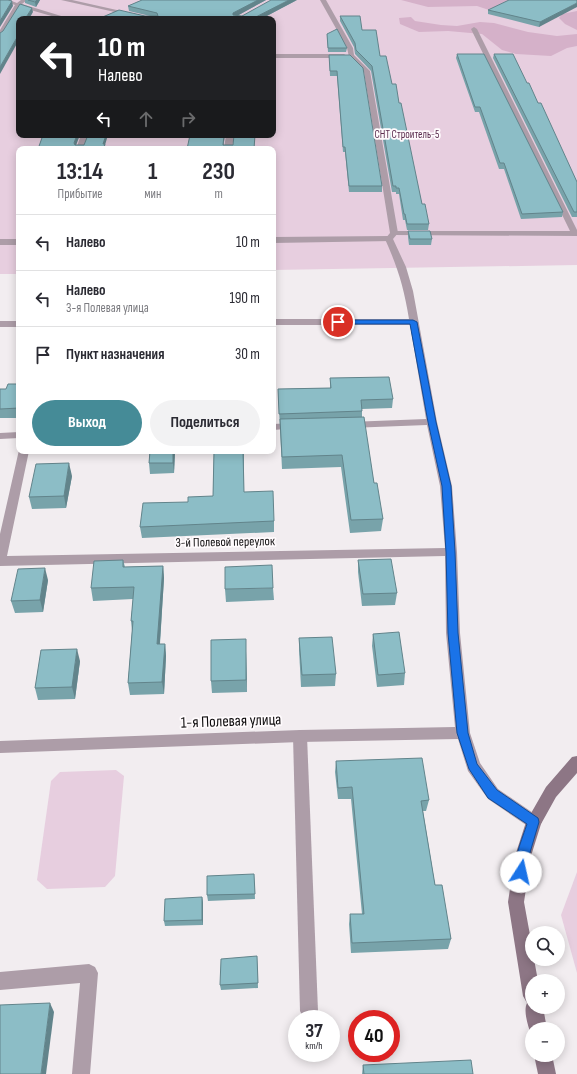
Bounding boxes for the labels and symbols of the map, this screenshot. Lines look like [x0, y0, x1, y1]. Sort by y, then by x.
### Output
park label: СНТ Строитель-5 [374, 128, 440, 141]
pin [321, 305, 355, 339]
street label: 3-й Полевой переулок [175, 533, 275, 551]
street label: 1-я Полевая улица [180, 710, 282, 733]
position arrow [500, 851, 542, 893]
speed limit sign: 40 [348, 1010, 400, 1062]

